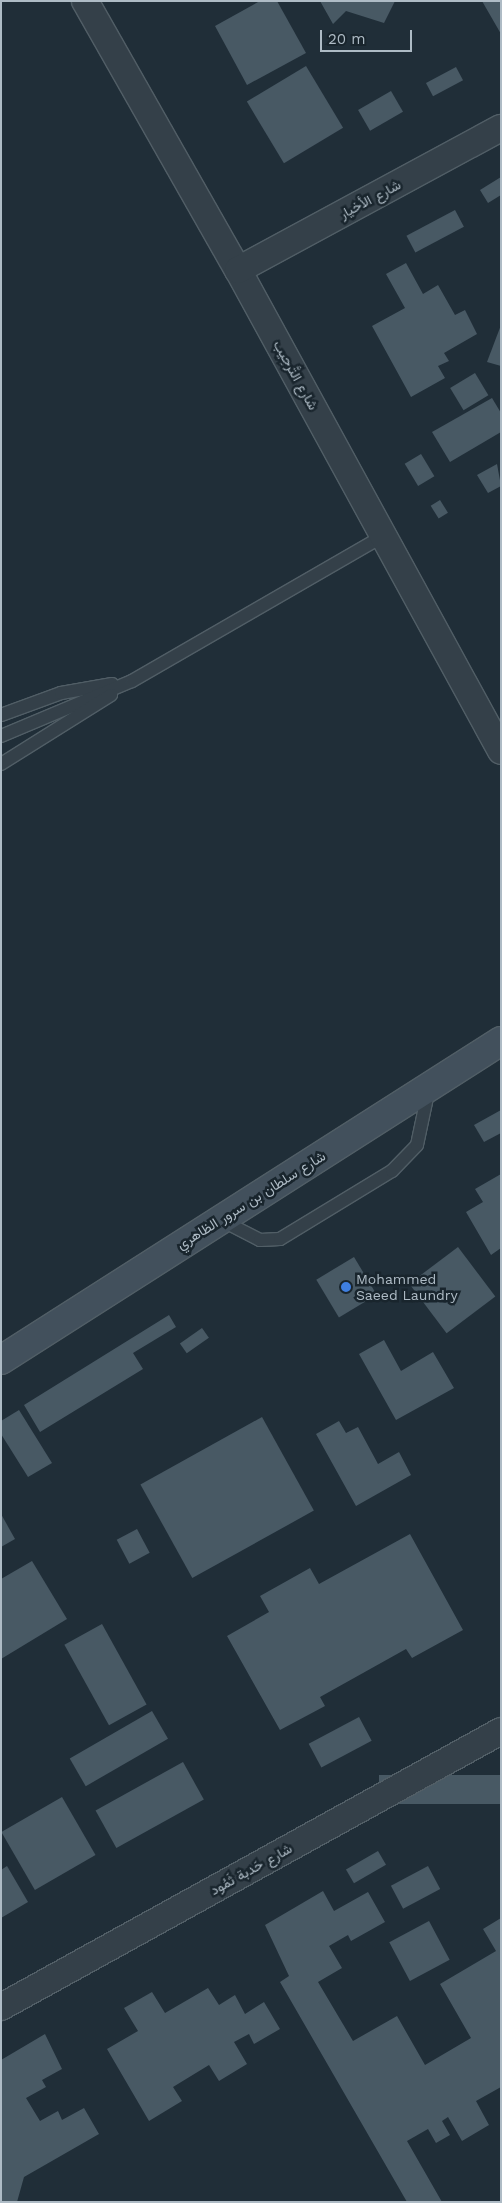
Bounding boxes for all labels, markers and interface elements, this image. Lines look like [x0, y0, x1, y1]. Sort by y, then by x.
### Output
scale bar [322, 20, 414, 52]
text: 20 m [328, 30, 366, 48]
street label: شارع الأخيار [336, 176, 404, 222]
street label: شارع التَّرحِيب [270, 337, 322, 413]
street label: شارع سلطان بن سرور الظاهري [174, 1147, 328, 1253]
place label: Mohammed Saeed Laundry [356, 1271, 458, 1304]
marker: Mohammed Saeed Laundry [340, 1281, 352, 1293]
street label: شارع حَدبة ثَمُود [207, 1840, 295, 1898]

